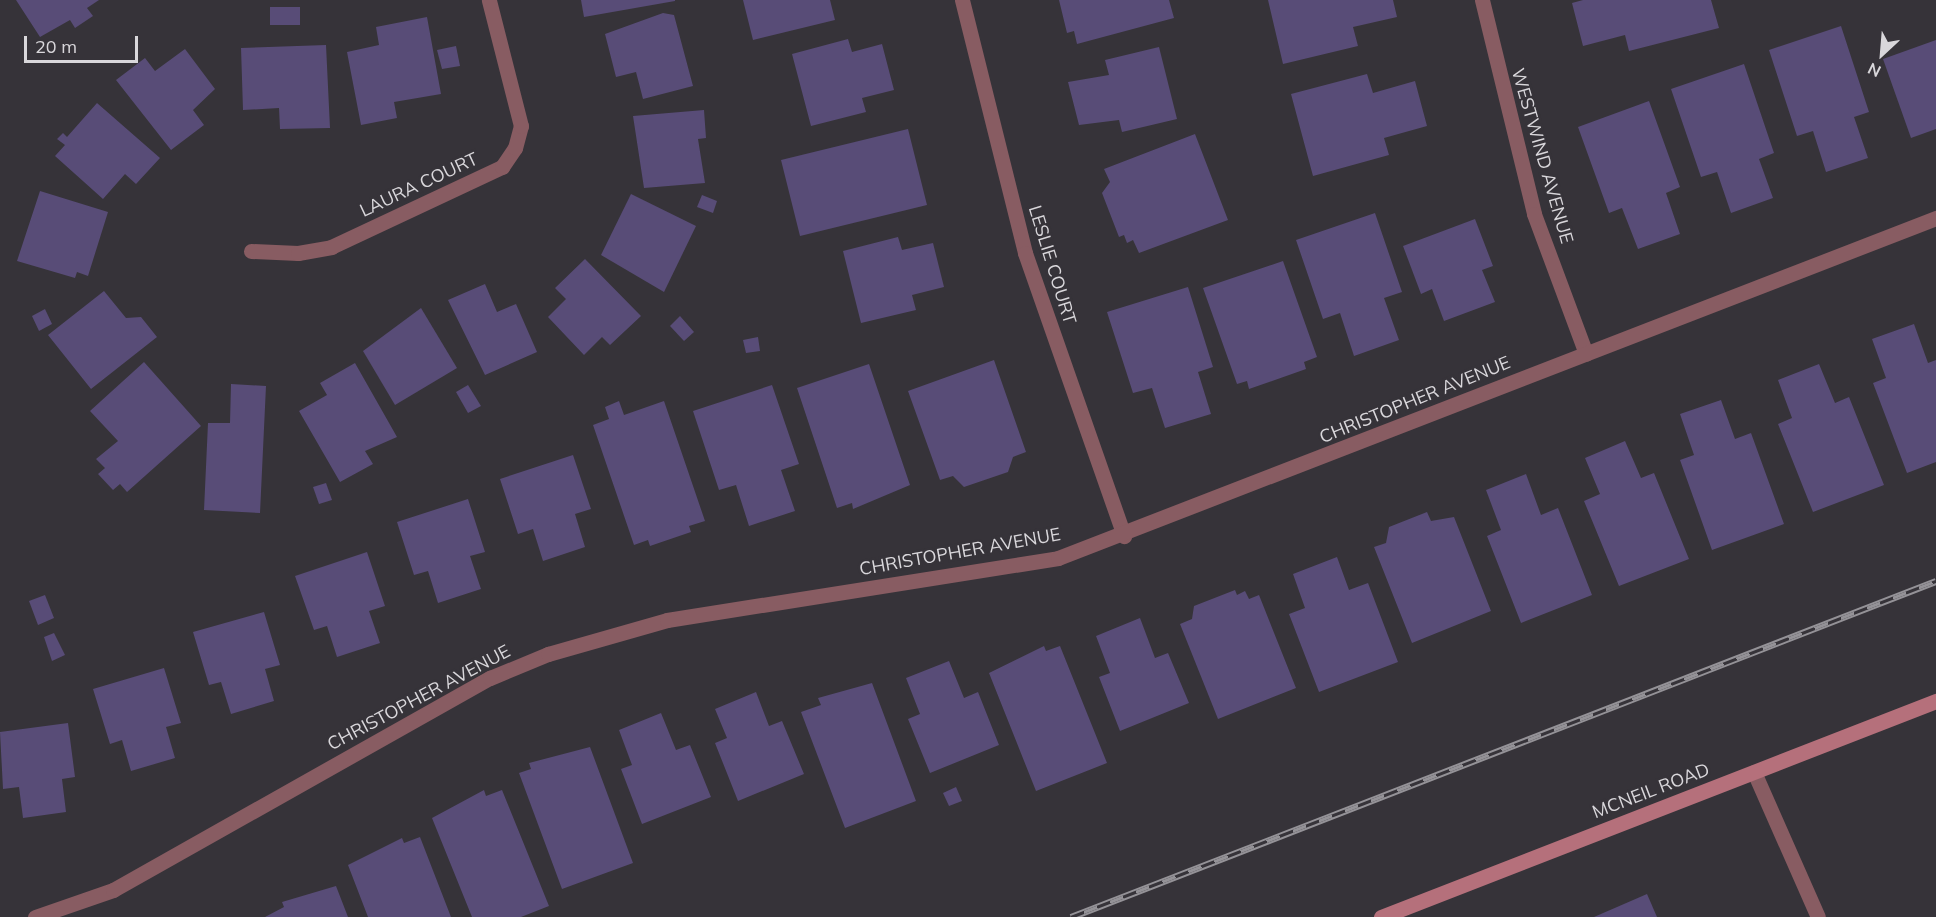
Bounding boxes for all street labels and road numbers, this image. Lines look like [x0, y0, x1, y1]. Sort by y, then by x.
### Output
street label: WESTWIND AVENUE [1507, 66, 1577, 246]
street label: LAURA COURT [357, 148, 481, 222]
street label: LESLIE COURT [1024, 203, 1080, 327]
street label: CHRISTOPHER AVENUE [1316, 352, 1514, 448]
street label: CHRISTOPHER AVENUE [858, 524, 1062, 580]
street label: CHRISTOPHER AVENUE [324, 641, 514, 755]
street label: MCNEIL ROAD [1589, 759, 1713, 823]

